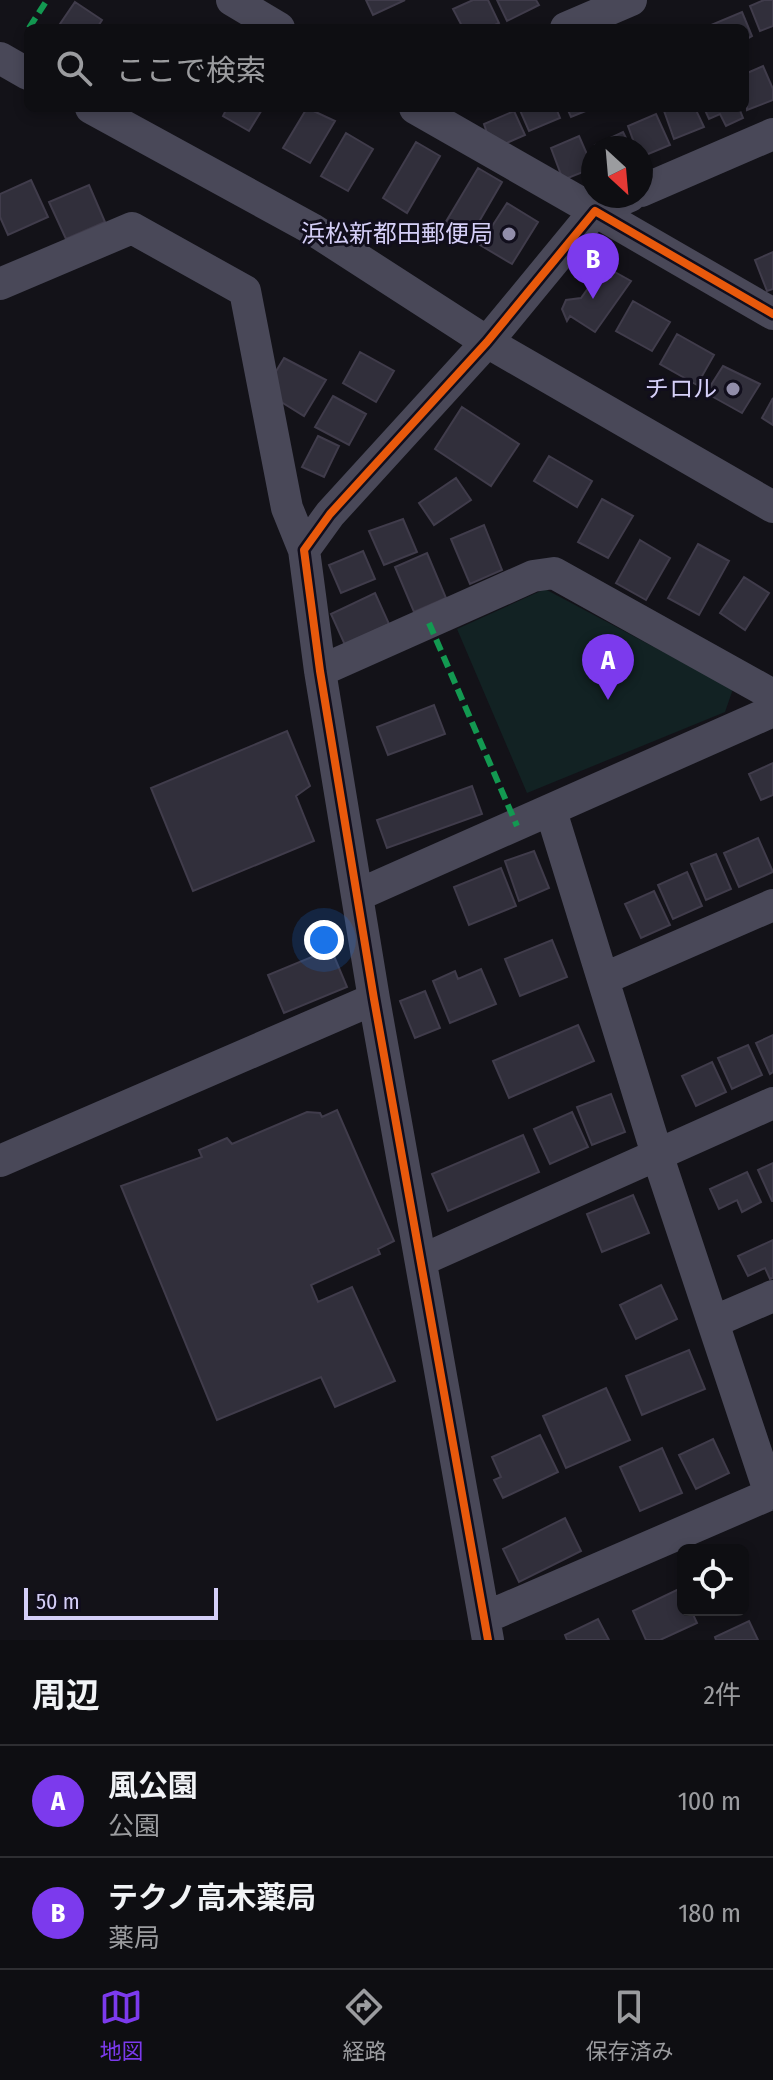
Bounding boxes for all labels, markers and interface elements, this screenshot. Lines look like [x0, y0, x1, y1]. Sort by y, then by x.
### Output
search box [24, 24, 749, 112]
icon: search [52, 46, 96, 90]
text: ここで検索 [116, 53, 266, 89]
north arrow [581, 136, 653, 208]
place label: 浜松新都田郵便局 [301, 220, 493, 248]
marker: 浜松新都田郵便局 [500, 225, 518, 243]
pin: B [567, 233, 619, 299]
place label: チロル [645, 375, 717, 403]
marker: チロル [724, 380, 742, 398]
pin: A [582, 634, 634, 700]
your location [304, 920, 344, 960]
map controls [677, 1544, 749, 1616]
button: locate [677, 1544, 749, 1616]
scale bar [24, 1584, 218, 1620]
text: 50 m [36, 1588, 80, 1615]
text: 周辺 [32, 1675, 100, 1716]
text: 2件 [704, 1680, 741, 1711]
text: 風公園 [108, 1768, 198, 1804]
text: A [51, 1786, 65, 1817]
text: 100 m [678, 1786, 741, 1817]
text: 公園 [108, 1811, 160, 1842]
text: テクノ高木薬局 [108, 1880, 316, 1916]
text: B [51, 1898, 65, 1929]
text: 180 m [678, 1898, 741, 1929]
text: 薬局 [108, 1923, 160, 1954]
tab: 地図 [99, 1985, 144, 2065]
tab: 経路 [342, 1985, 387, 2065]
tab: 保存済み [585, 1985, 674, 2065]

